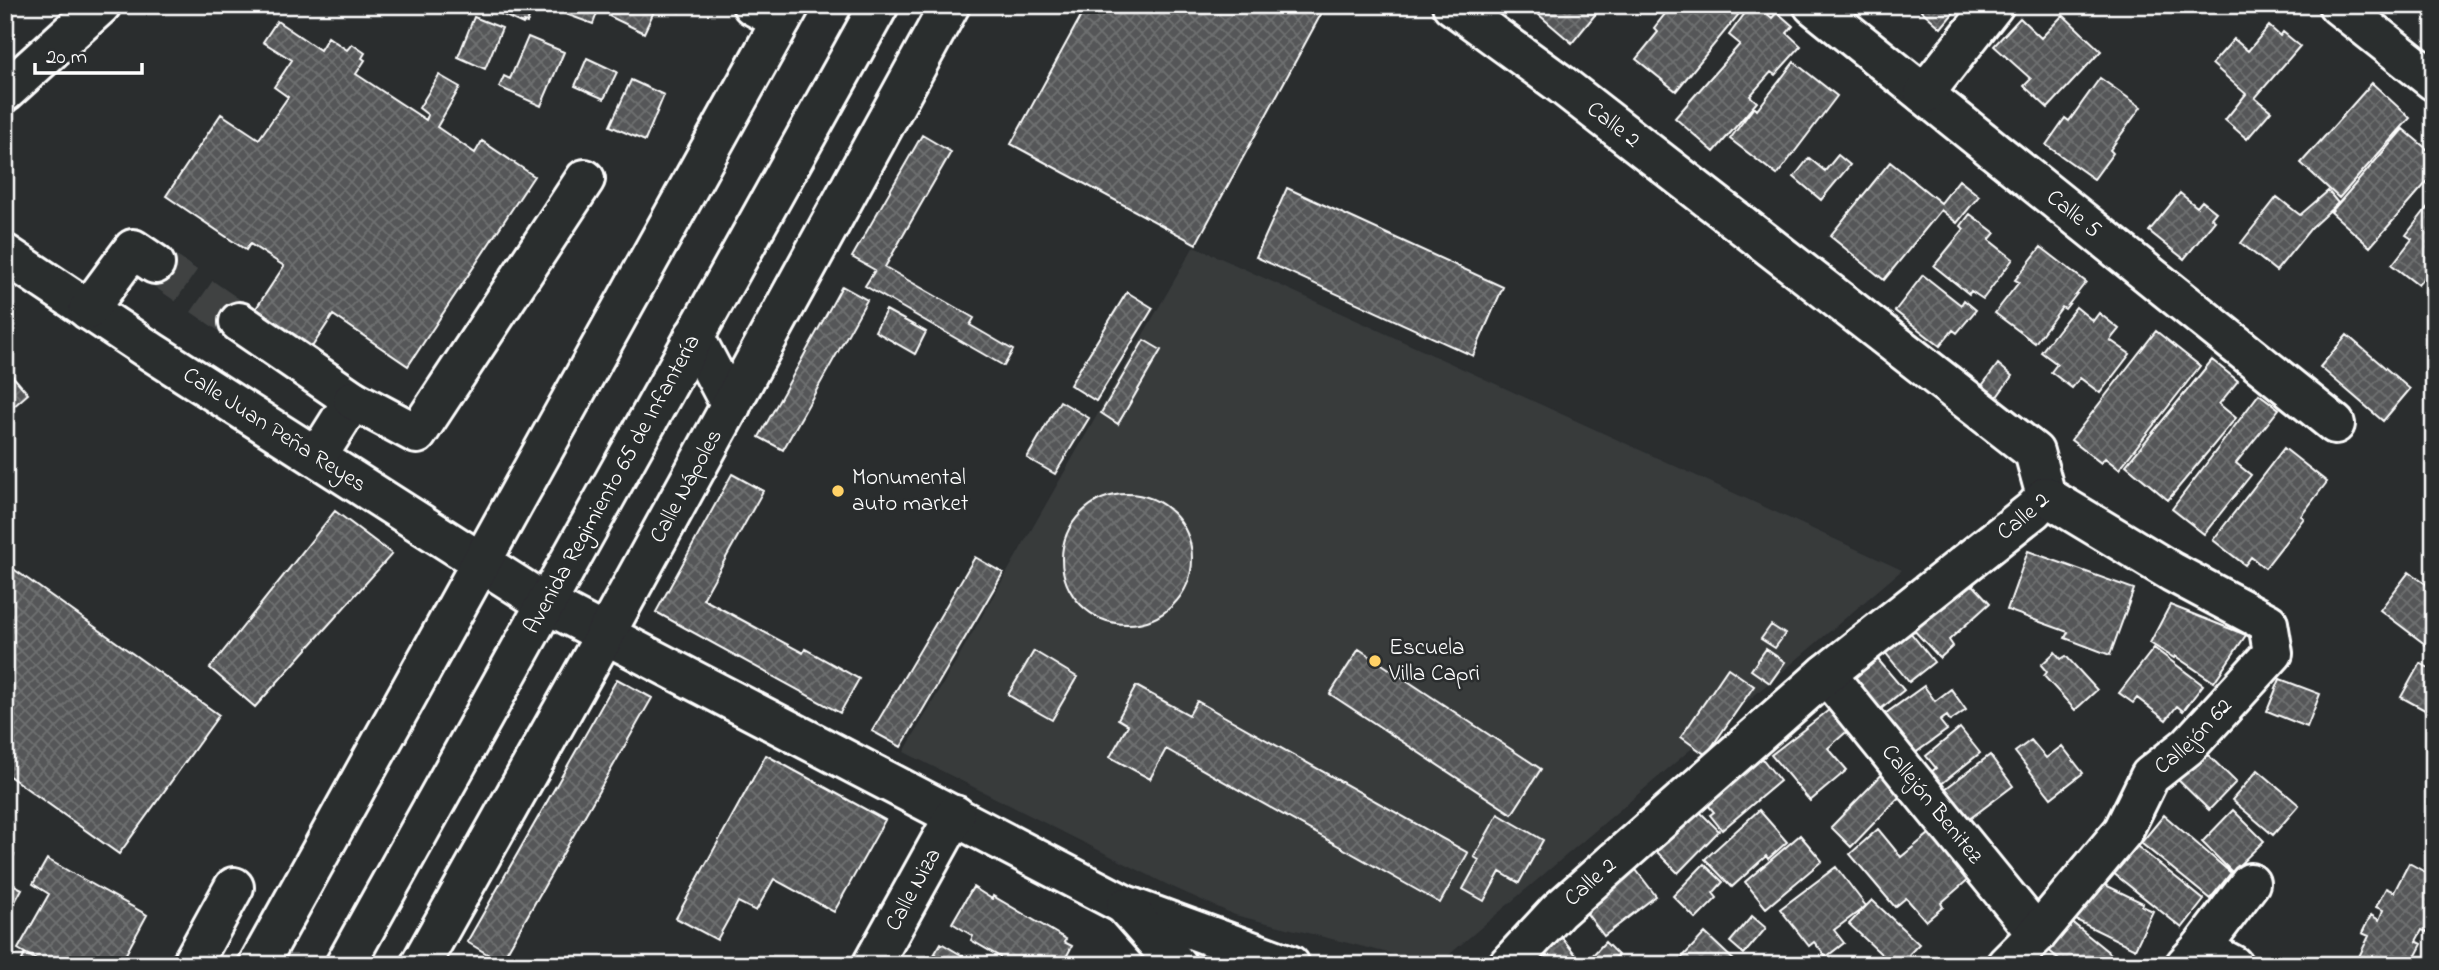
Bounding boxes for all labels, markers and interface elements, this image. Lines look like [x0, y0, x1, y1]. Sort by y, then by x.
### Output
scale bar [35, 32, 142, 76]
text: 20 m [46, 43, 87, 73]
street label: Calle 2 [1579, 93, 1647, 156]
street label: Calle 5 [2039, 182, 2108, 246]
street label: Avenida Regimiento 65 de Infantería [516, 329, 709, 640]
street label: Calle Juan Peña Reyes [176, 359, 373, 501]
street label: Calle Nápoles [642, 423, 731, 549]
place label: Monumental auto market [852, 462, 969, 521]
marker: Monumental auto market [830, 483, 846, 499]
street label: Calle 2 [1990, 485, 2058, 549]
place label: Escuela Villa Capri [1388, 632, 1480, 691]
marker: Escuela Villa Capri [1367, 653, 1383, 669]
street label: Callejón 62 [2147, 691, 2240, 783]
street label: Callejón Benitez [1873, 737, 1991, 872]
street label: Calle Niza [877, 842, 950, 937]
street label: Calle 2 [1557, 850, 1624, 915]

